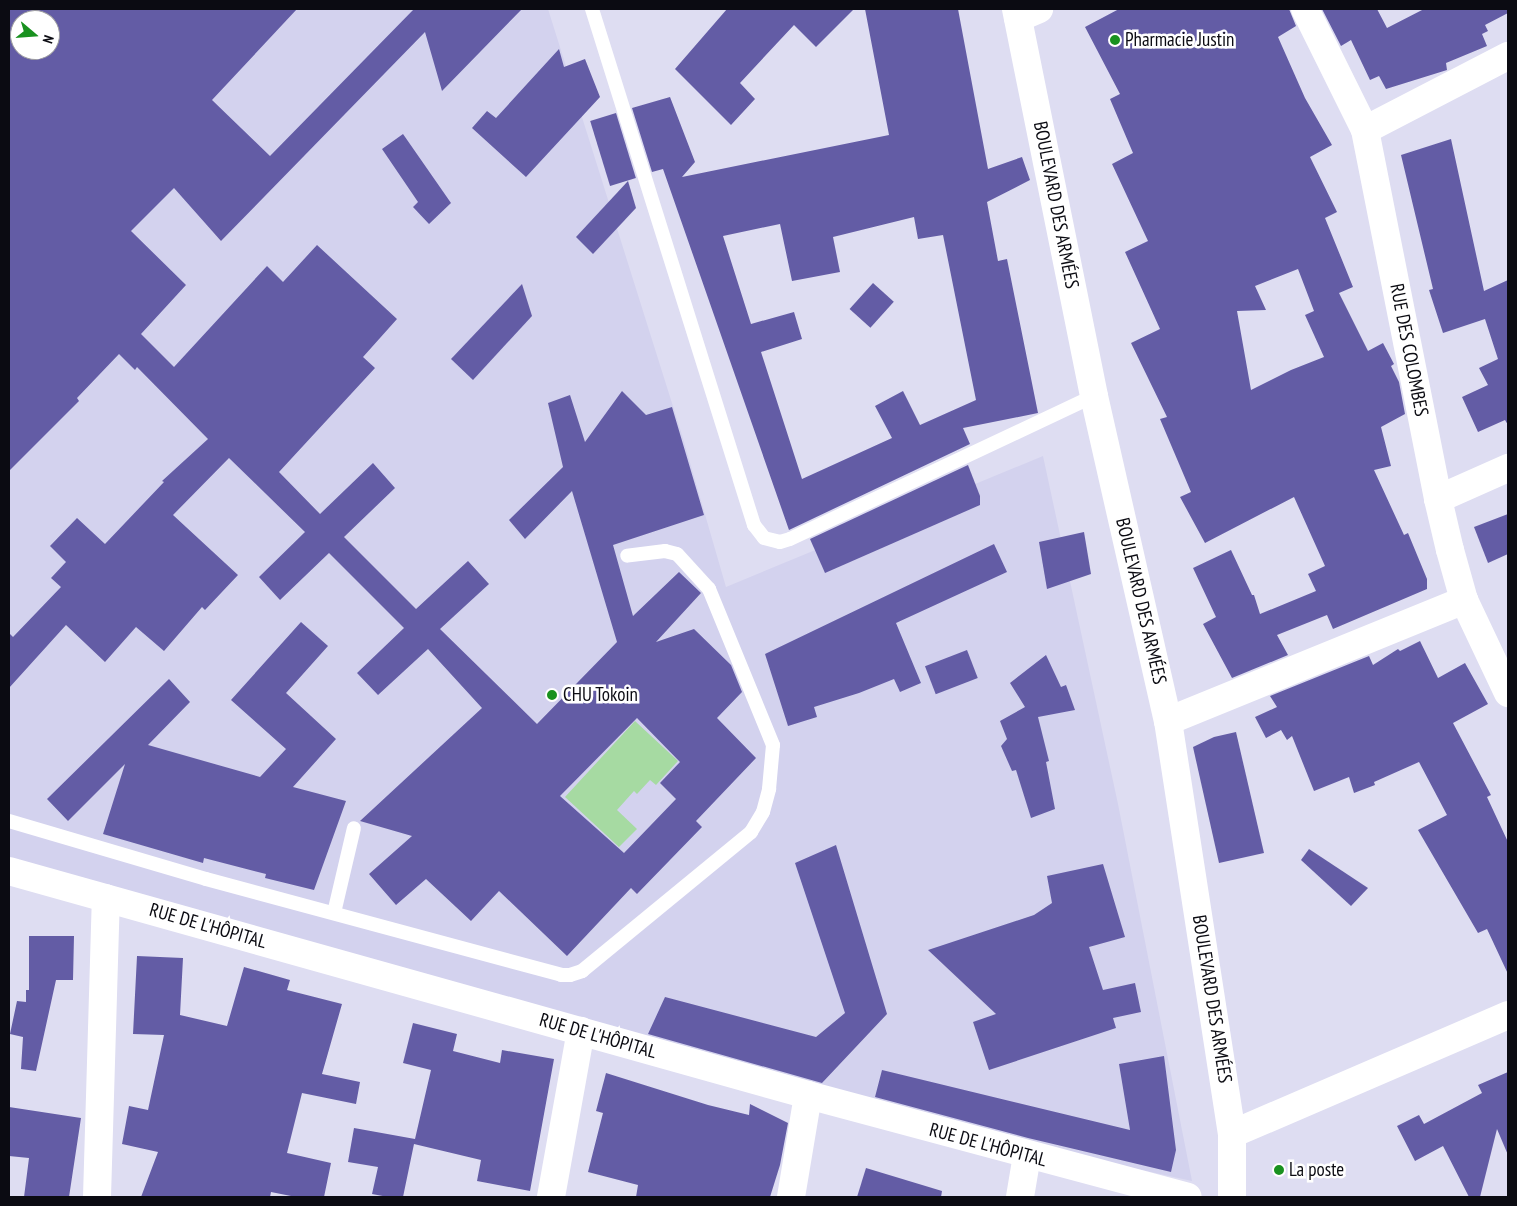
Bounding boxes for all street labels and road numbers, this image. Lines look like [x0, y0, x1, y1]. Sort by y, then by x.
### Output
street label: BOULEVARD DES ARMÉES [1029, 119, 1083, 291]
street label: RUE DES COLOMBES [1385, 282, 1433, 418]
street label: BOULEVARD DES ARMÉES [1111, 515, 1171, 687]
street label: RUE DE L'HÔPITAL [147, 898, 269, 954]
street label: BOULEVARD DES ARMÉES [1187, 913, 1237, 1085]
street label: RUE DE L'HÔPITAL [537, 1008, 659, 1064]
street label: RUE DE L'HÔPITAL [927, 1118, 1049, 1172]

